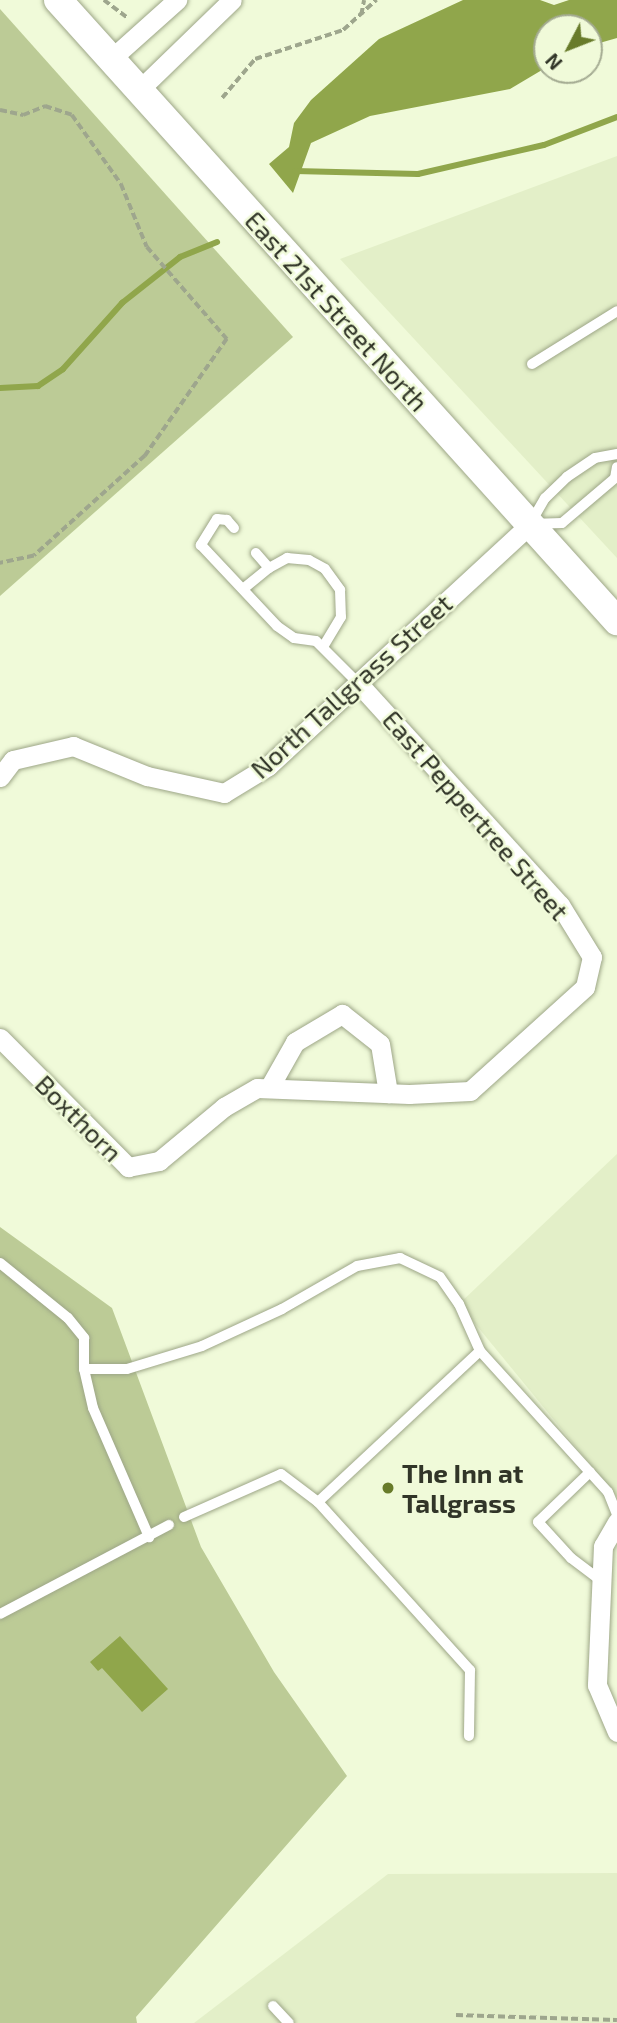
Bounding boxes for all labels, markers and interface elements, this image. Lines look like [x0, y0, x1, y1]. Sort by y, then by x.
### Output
north arrow [533, 14, 603, 84]
text: N [540, 49, 567, 75]
street label: East 21st Street North [239, 205, 435, 417]
street label: North Tallgrass Street [244, 587, 458, 785]
street label: East Peppertree Street [377, 704, 575, 926]
street label: Boxthorn [29, 1068, 129, 1168]
place label: The Inn at Tallgrass [402, 1457, 523, 1518]
marker: The Inn at Tallgrass [380, 1480, 396, 1496]

